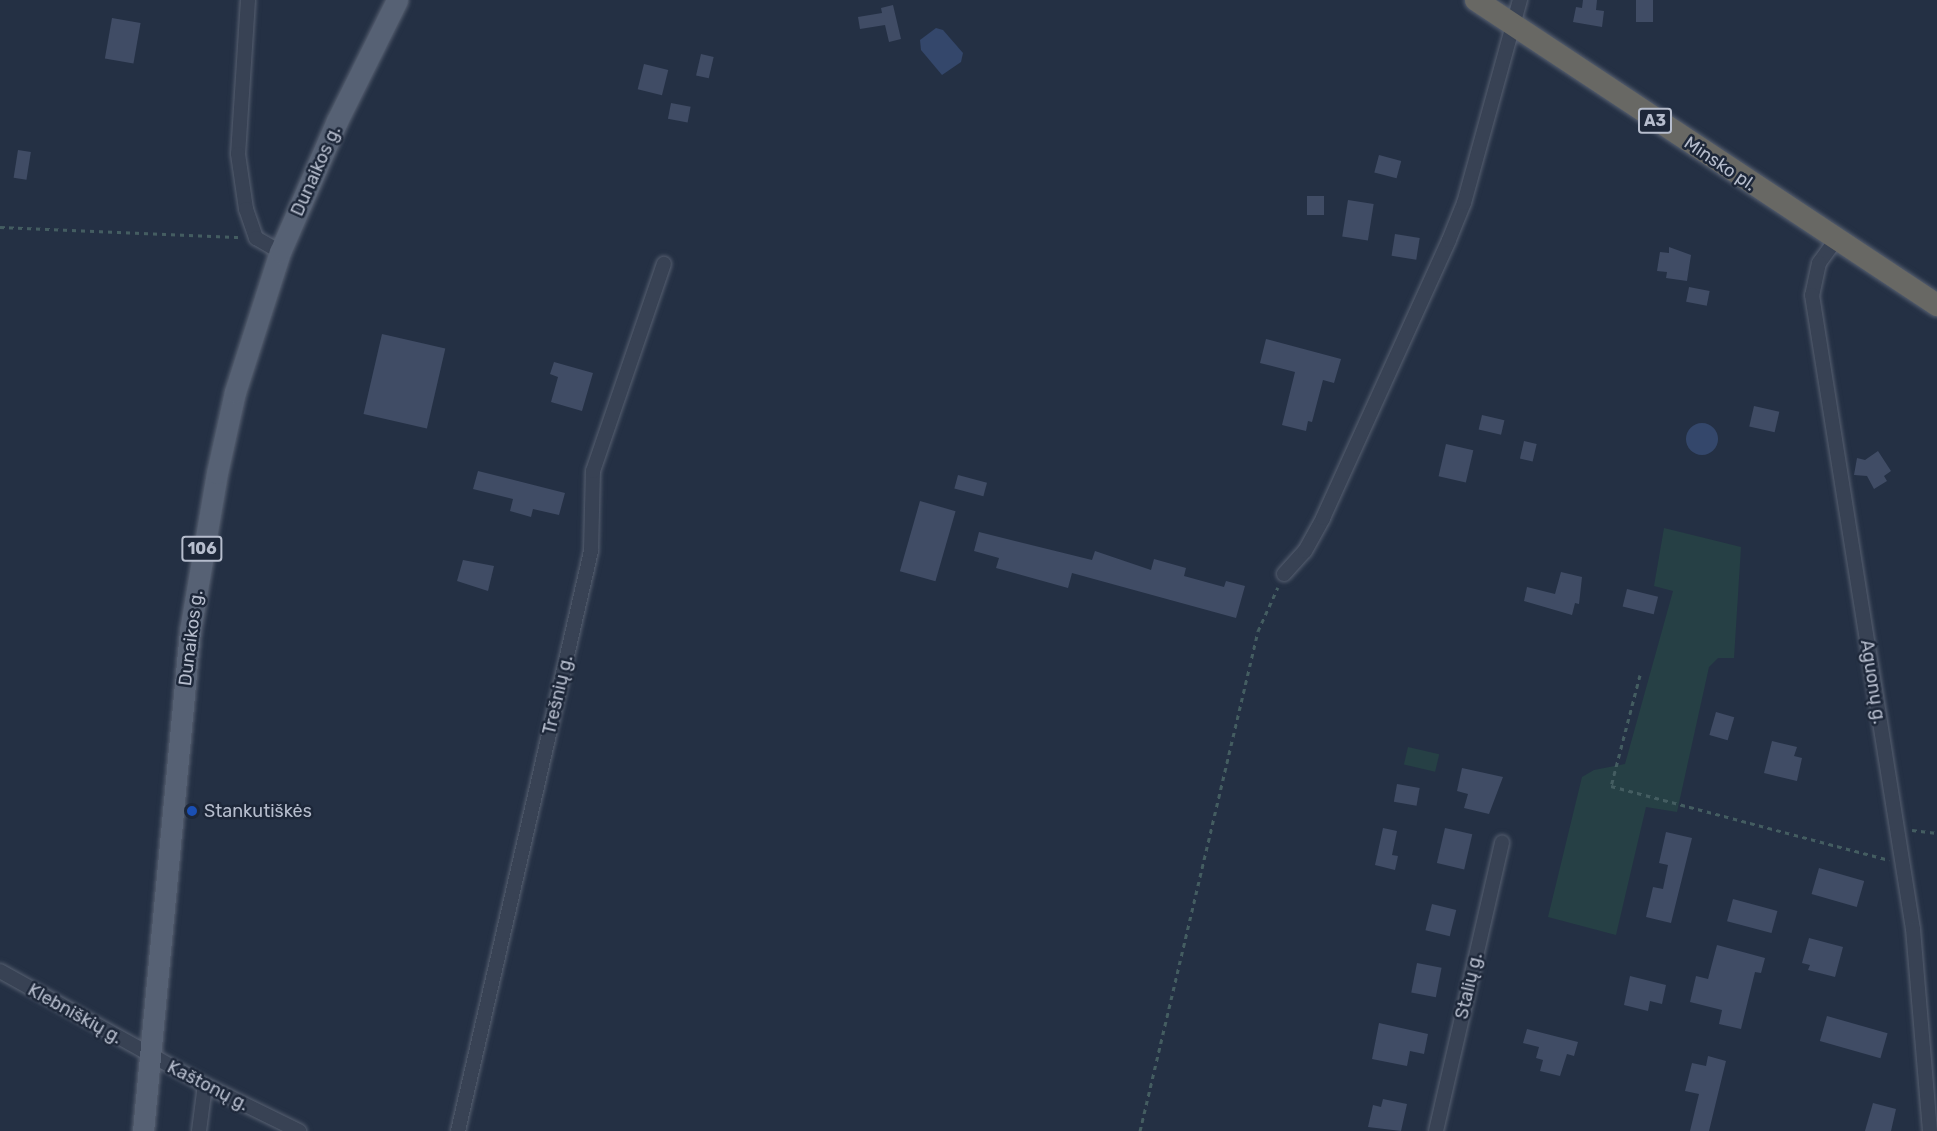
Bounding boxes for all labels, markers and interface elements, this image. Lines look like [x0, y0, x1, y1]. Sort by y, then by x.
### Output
road number: A3 [1637, 108, 1673, 134]
street label: Dunaikos g. [287, 123, 345, 219]
street label: Minsko pl. [1680, 132, 1760, 196]
road number: 106 [181, 536, 223, 562]
street label: Dunaikos g. [174, 589, 208, 687]
street label: Aguonų g. [1856, 638, 1890, 726]
street label: Trešnių g. [538, 653, 578, 737]
place label: Stankutiškės [204, 800, 312, 822]
marker: Stankutiškės [185, 804, 199, 818]
street label: Stalių g. [1451, 951, 1487, 1021]
street label: Klebniškių g. [24, 979, 126, 1049]
street label: Kaštonų g. [164, 1056, 252, 1116]

